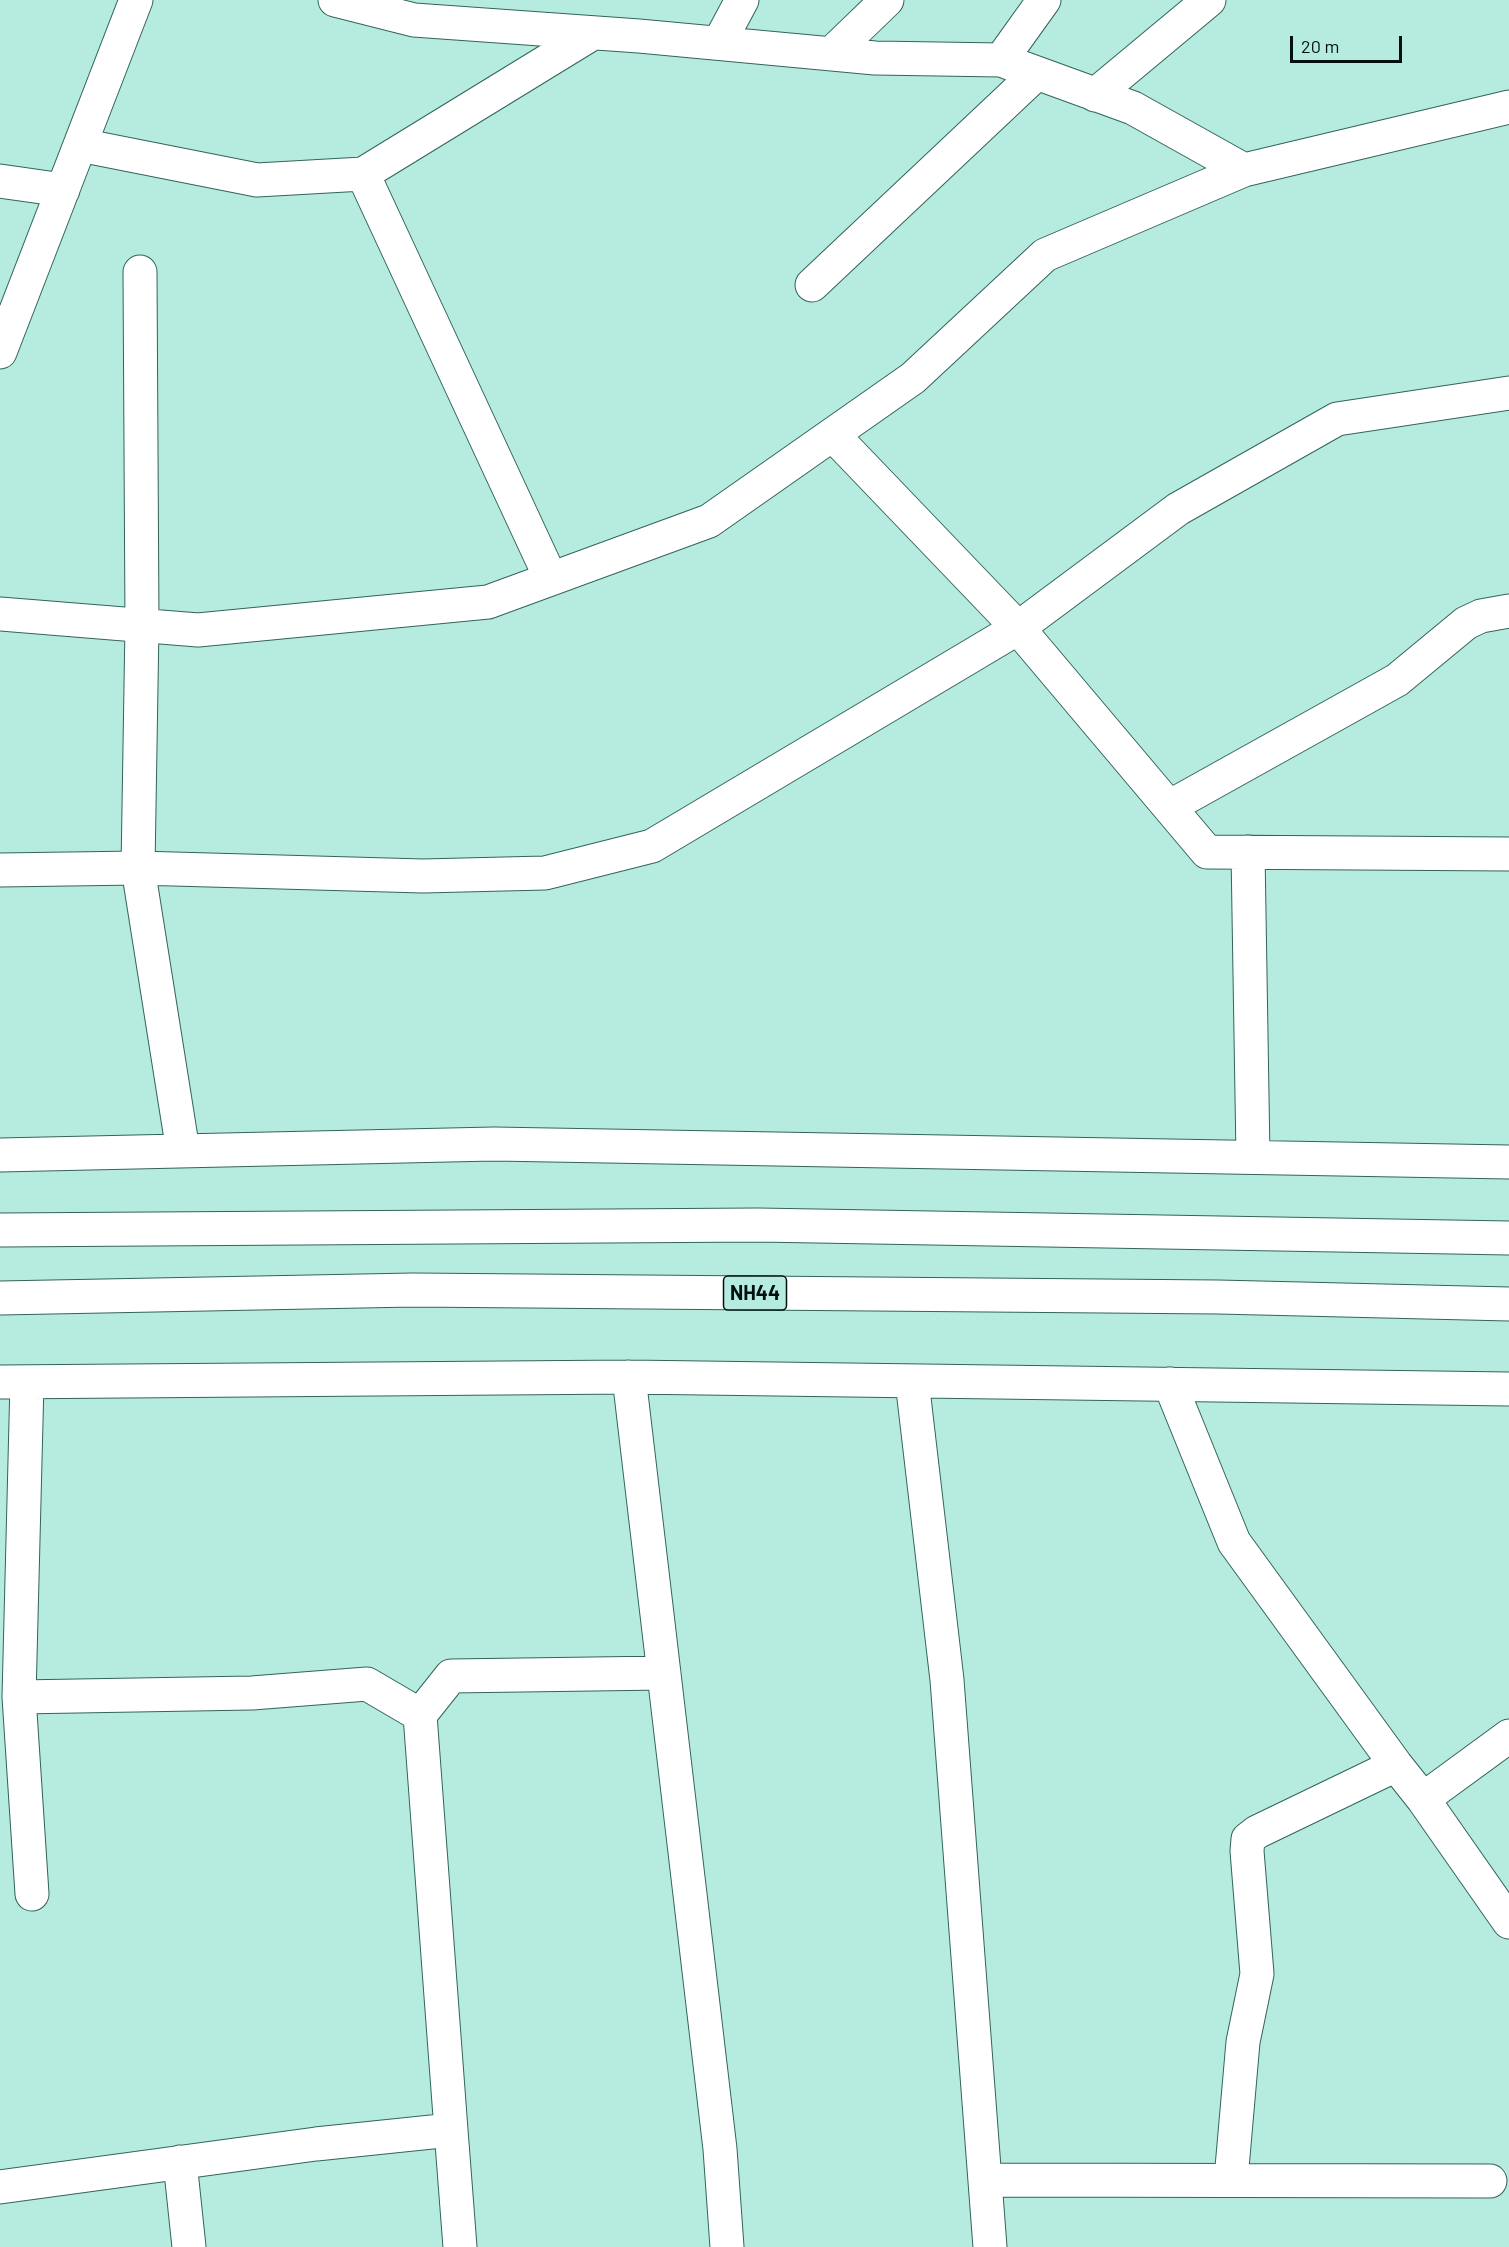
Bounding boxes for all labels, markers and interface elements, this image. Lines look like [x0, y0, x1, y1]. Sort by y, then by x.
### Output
scale bar [1293, 24, 1406, 62]
text: 20 m [1301, 35, 1339, 57]
road number: NH44 [724, 1276, 786, 1310]

